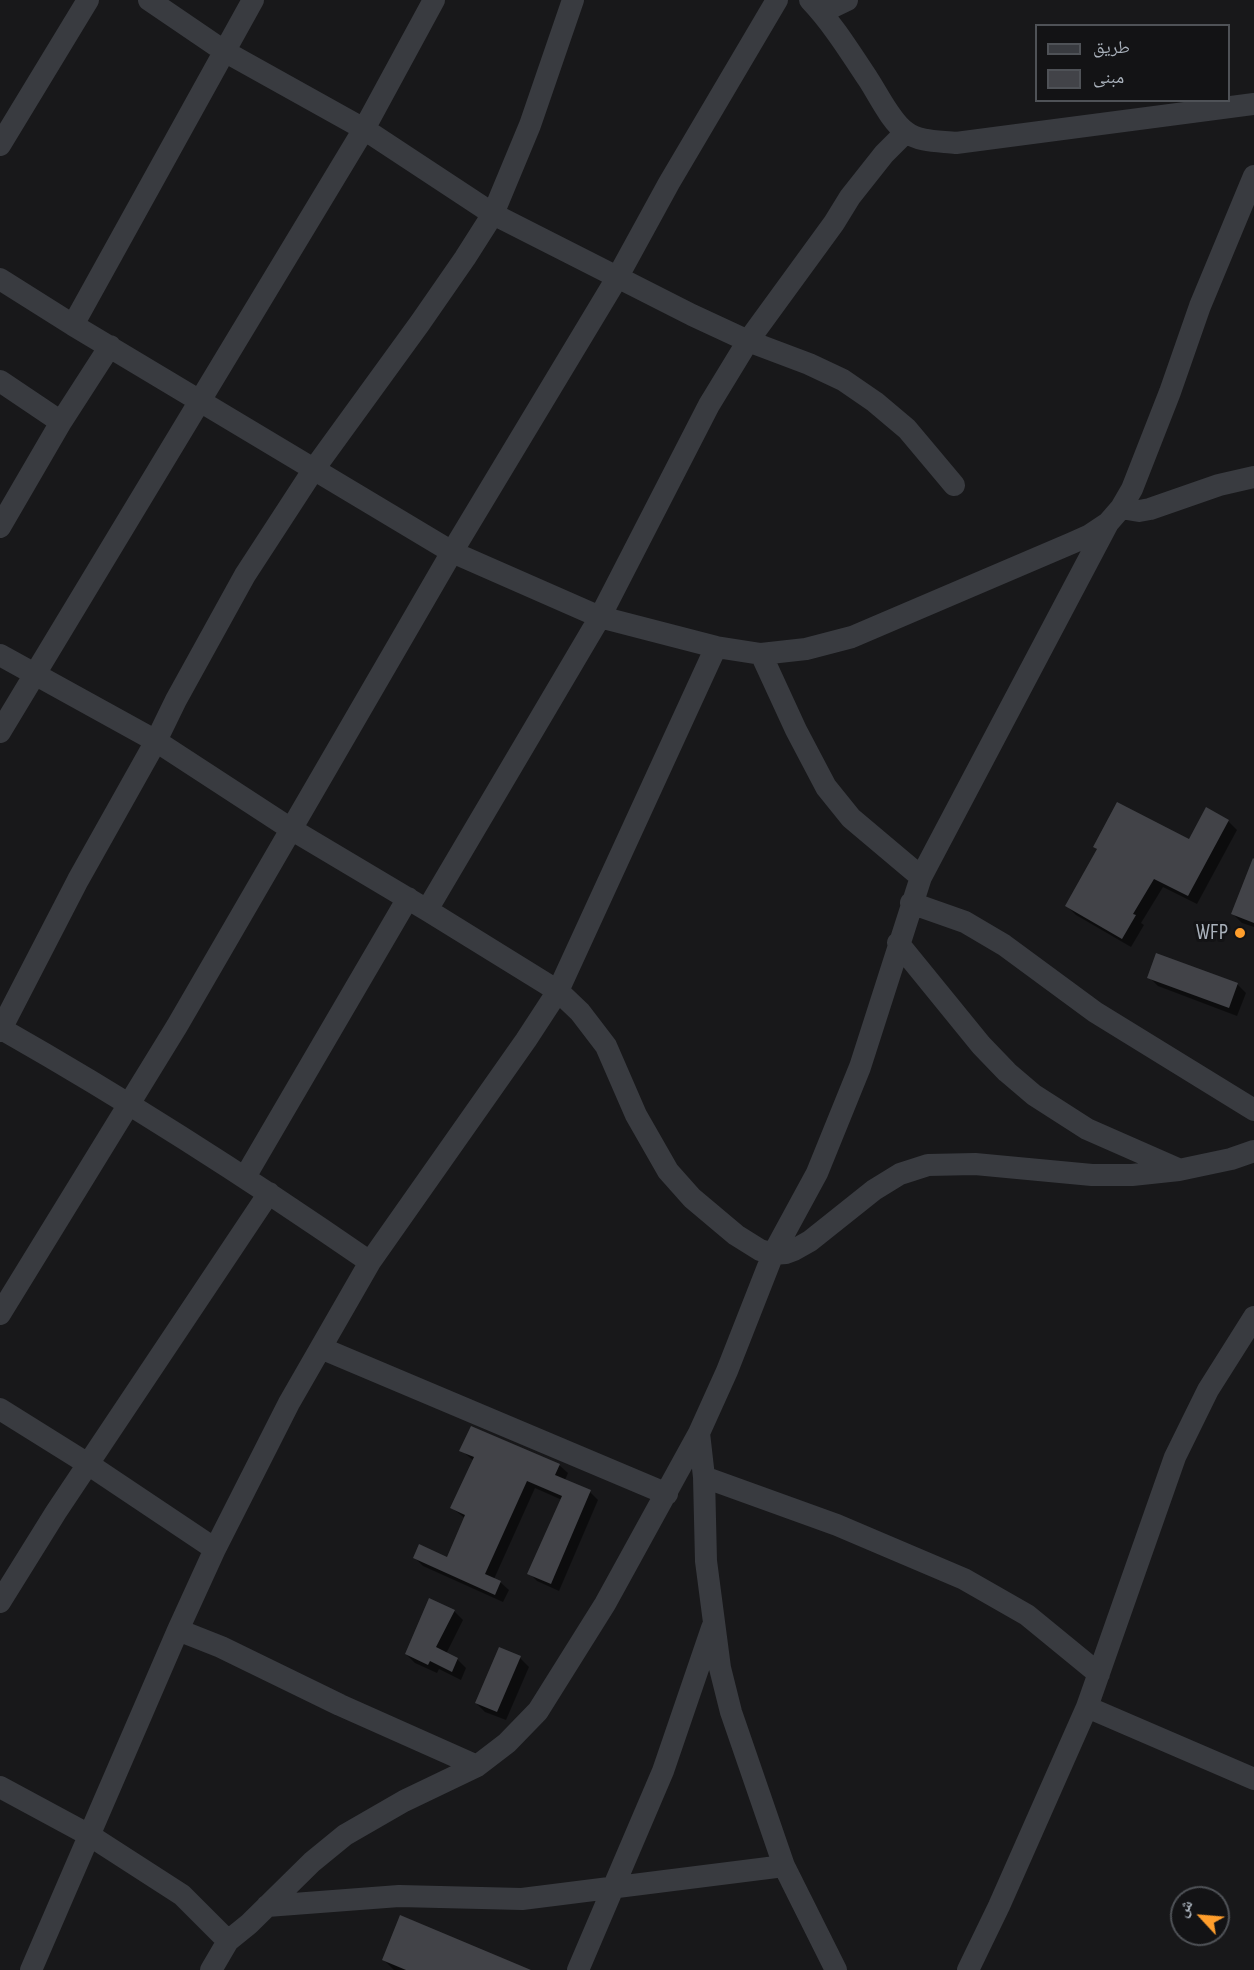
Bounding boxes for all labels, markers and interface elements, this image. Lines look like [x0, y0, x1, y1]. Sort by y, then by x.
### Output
legend [1035, 24, 1230, 102]
text: طريق [1093, 37, 1130, 58]
text: مبنى [1093, 67, 1124, 88]
place label: WFP [1196, 920, 1228, 946]
marker: WFP [1233, 926, 1247, 940]
north arrow [1170, 1886, 1230, 1946]
text: ش [1173, 1897, 1197, 1921]

